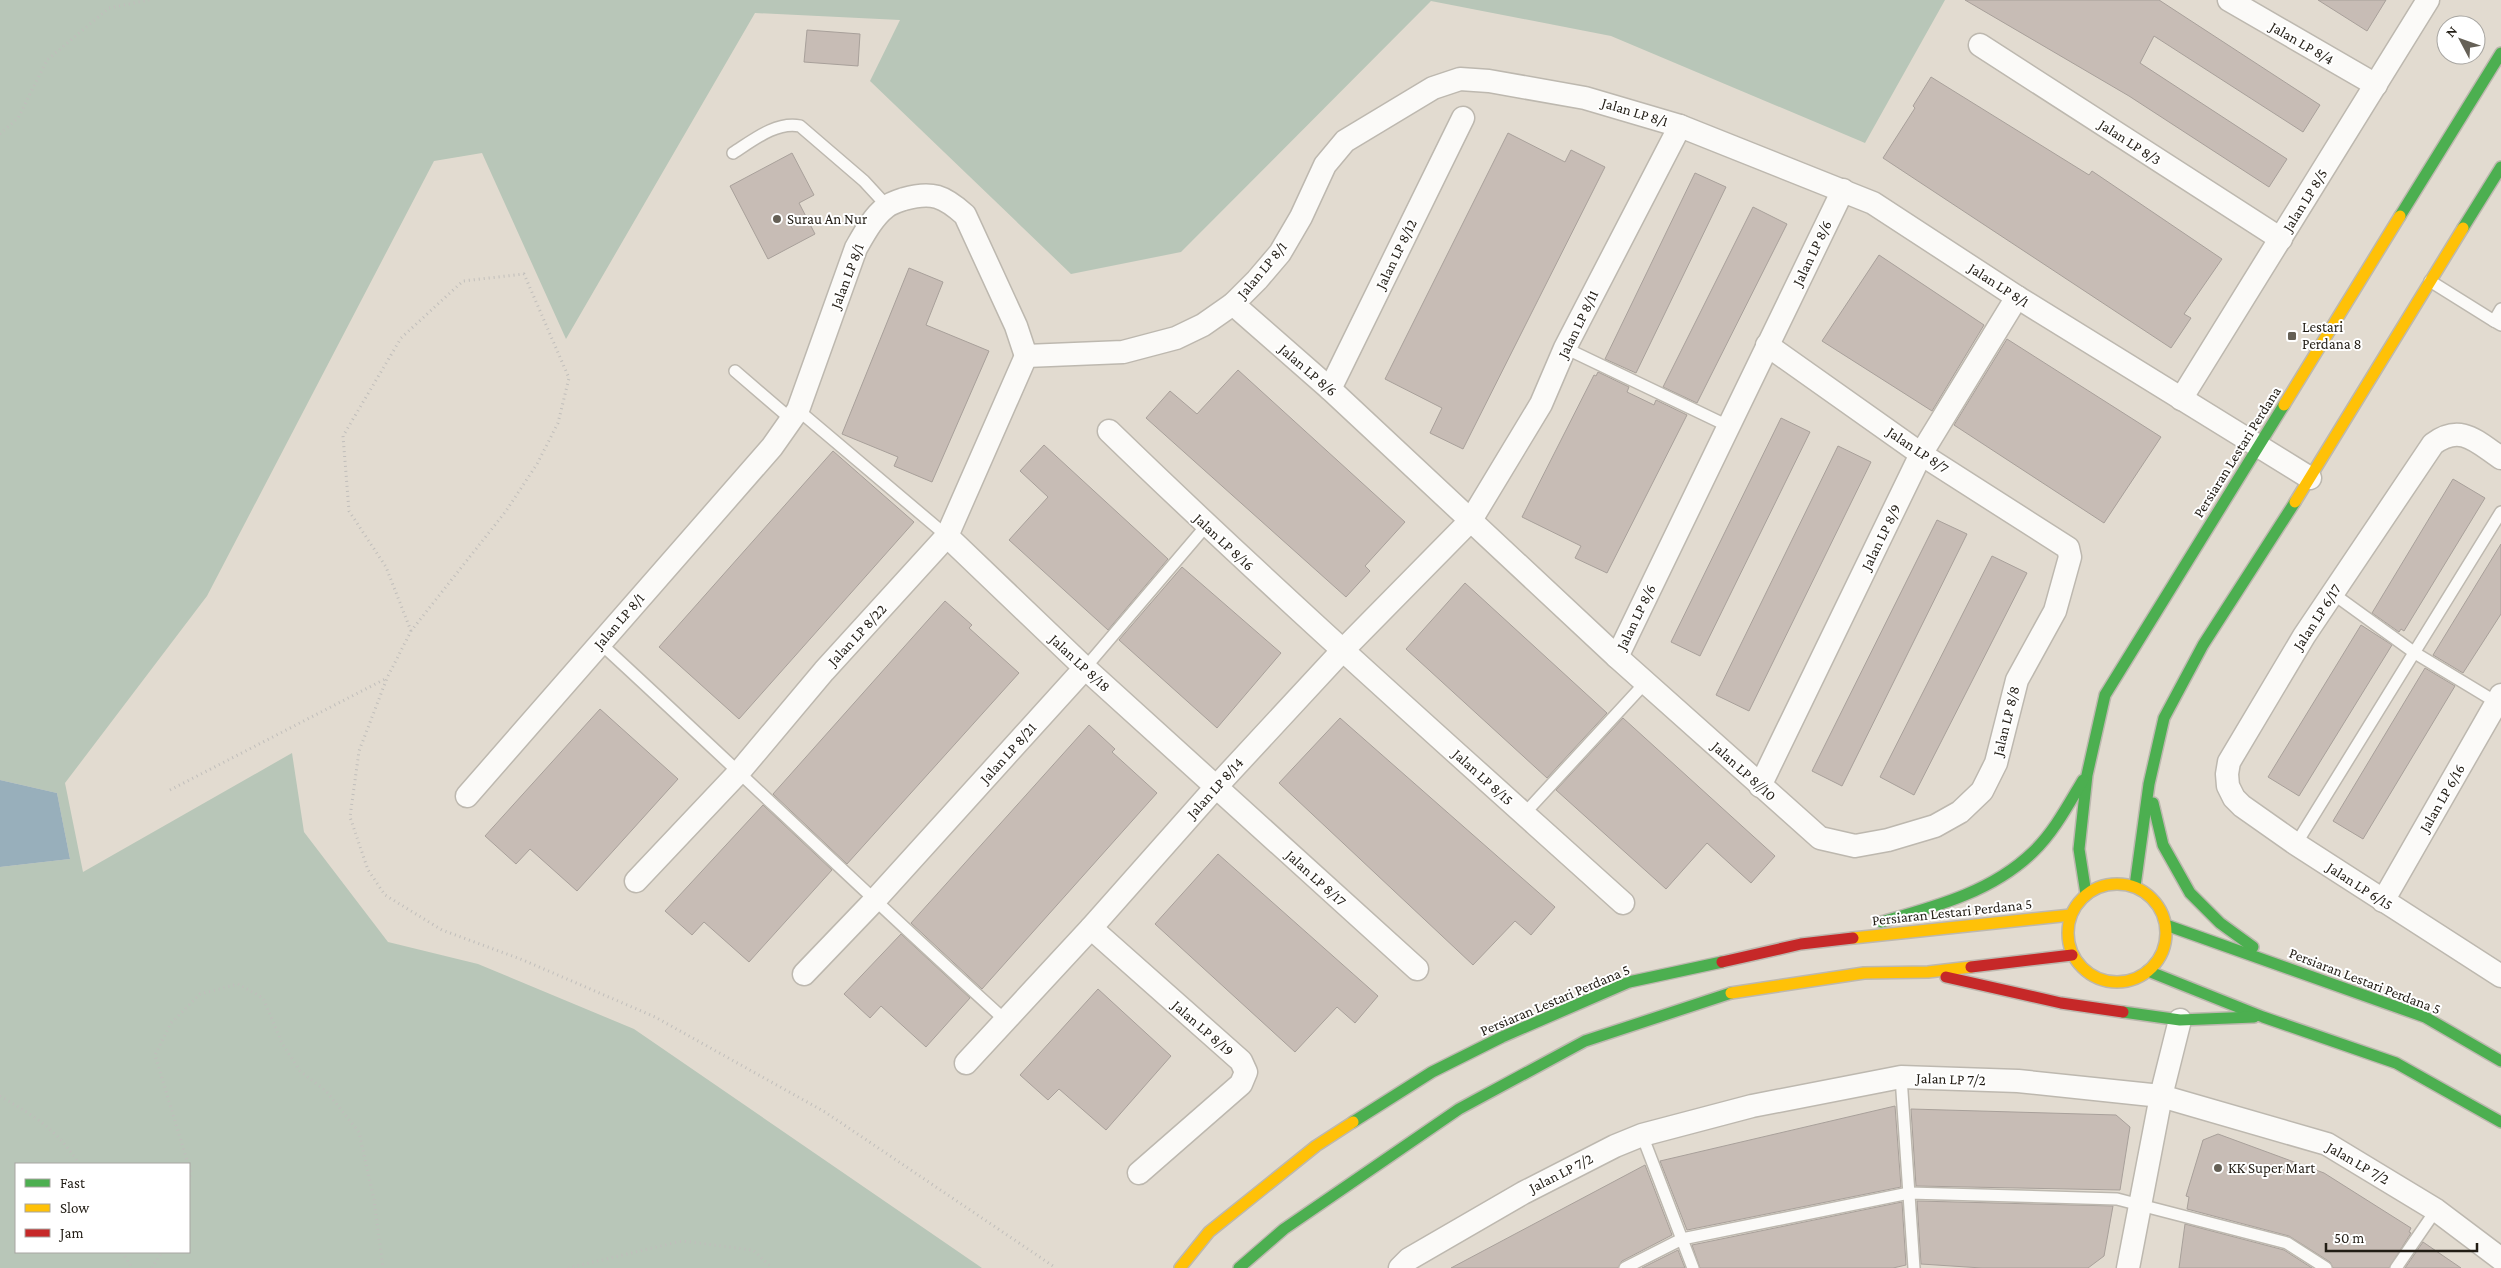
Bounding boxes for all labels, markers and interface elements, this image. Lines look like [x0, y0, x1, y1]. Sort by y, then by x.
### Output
north arrow [2436, 15, 2486, 65]
street label: Jalan LP 8/4 [2265, 17, 2337, 68]
text: N [2442, 22, 2461, 40]
street label: Jalan LP 8/1 [1598, 94, 1670, 131]
street label: Jalan LP 8/3 [2094, 115, 2164, 169]
street label: Jalan LP 8/5 [2278, 166, 2331, 236]
place label: Surau An Nur [787, 211, 868, 227]
marker: Surau An Nur [771, 213, 783, 225]
street label: Jalan LP 8/12 [1371, 217, 1421, 294]
street label: Jalan LP 8/6 [1788, 218, 1836, 291]
street label: Jalan LP 8/1 [1233, 239, 1291, 304]
street label: Jalan LP 8/1 [827, 241, 868, 313]
street label: Jalan LP 8/1 [1964, 259, 2032, 311]
street label: Jalan LP 8/11 [1554, 287, 1602, 363]
place label: Lestari Perdana 8 [2302, 319, 2362, 352]
marker: Lestari Perdana 8 [2286, 330, 2298, 342]
street label: Jalan LP 8/6 [1274, 339, 1340, 400]
street label: Persiaran Lestari Perdana [2190, 384, 2284, 520]
street label: Jalan LP 8/7 [1882, 422, 1952, 477]
street label: Jalan LP 8/9 [1857, 501, 1905, 575]
street label: Jalan LP 8/16 [1189, 509, 1257, 575]
street label: Jalan LP 6/17 [2289, 581, 2345, 655]
street label: Jalan LP 8/6 [1612, 582, 1660, 655]
street label: Jalan LP 8/1 [589, 590, 648, 654]
street label: Jalan LP 8/22 [823, 601, 890, 671]
street label: Jalan LP 8/18 [1044, 630, 1113, 696]
street label: Jalan LP 8/8 [1989, 684, 2023, 760]
street label: Jalan LP 8/21 [975, 719, 1040, 789]
street label: Jalan LP 8//10 [1707, 737, 1779, 805]
street label: Jalan LP 8/15 [1447, 744, 1516, 809]
street label: Jalan LP 8/14 [1182, 754, 1247, 824]
street label: Jalan LP 6/16 [2415, 761, 2469, 837]
street label: Jalan LP 8/17 [1280, 846, 1349, 910]
street label: Jalan LP 6/15 [2322, 858, 2396, 914]
street label: Persiaran Lestari Perdana 5 [1871, 896, 2033, 928]
street label: Persiaran Lestari Perdana 5 [2287, 945, 2443, 1017]
street label: Persiaran Lestari Perdana 5 [1478, 961, 1632, 1039]
street label: Jalan LP 8/19 [1167, 996, 1237, 1060]
street label: Jalan LP 7/2 [1914, 1070, 1986, 1089]
street label: Jalan LP 7/2 [2322, 1138, 2392, 1188]
street label: Jalan LP 7/2 [1525, 1150, 1596, 1198]
place label: KK Super Mart [2228, 1160, 2316, 1177]
marker: KK Super Mart [2212, 1162, 2224, 1174]
legend [15, 1163, 190, 1253]
text: Fast [60, 1175, 86, 1191]
text: Slow [60, 1200, 90, 1216]
scale bar [2326, 1220, 2477, 1252]
text: Jam [58, 1225, 83, 1242]
text: 50 m [2334, 1230, 2364, 1246]

